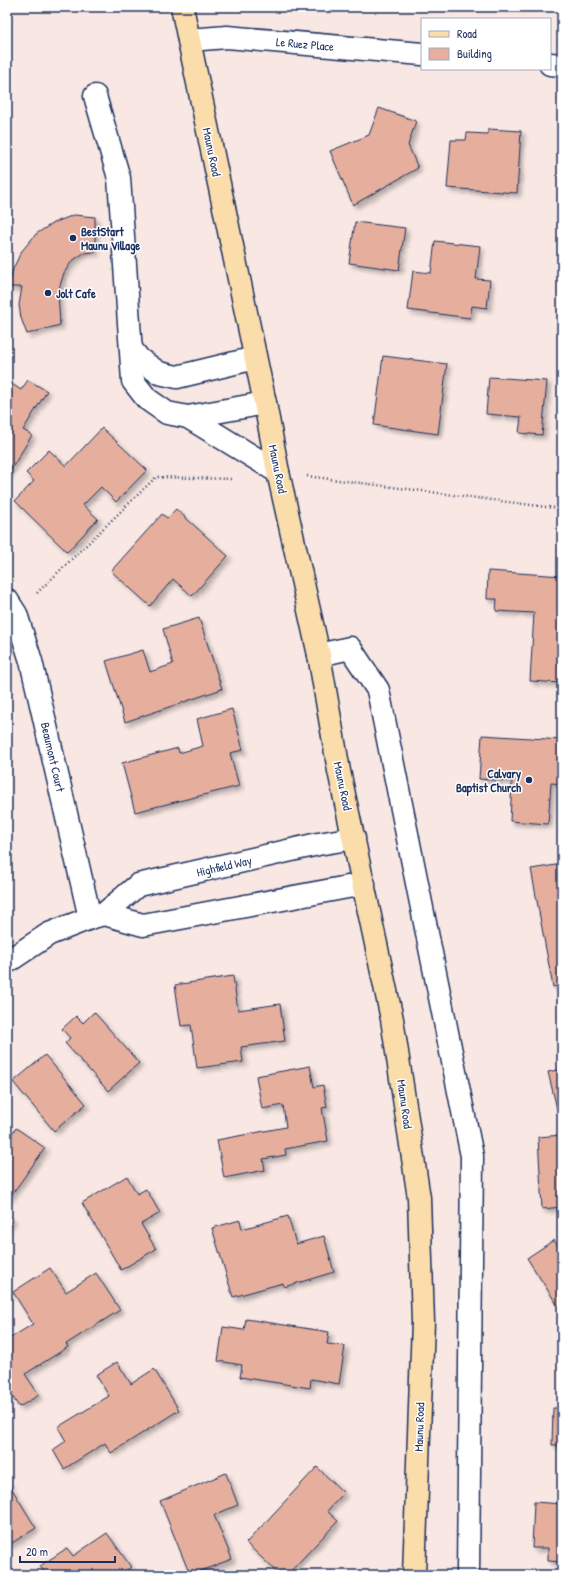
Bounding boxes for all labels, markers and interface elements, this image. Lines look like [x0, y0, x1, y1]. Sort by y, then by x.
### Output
legend [421, 18, 551, 70]
text: Road [457, 25, 477, 42]
street label: Le Ruez Place [275, 33, 335, 55]
text: Building [457, 45, 492, 62]
street label: Maunu Road [199, 126, 226, 178]
place label: BestStart Maunu Village [81, 223, 140, 255]
marker: BestStart Maunu Village [68, 233, 78, 243]
place label: Jolt Cafe [56, 285, 96, 302]
marker: Jolt Cafe [43, 288, 53, 298]
street label: Maunu Road [265, 443, 292, 495]
street label: Beaumont Court [37, 721, 69, 794]
street label: Maunu Road [330, 760, 357, 812]
place label: Calvary Baptist Church [456, 765, 522, 797]
marker: Calvary Baptist Church [524, 775, 534, 785]
street label: Highfield Way [195, 851, 253, 881]
street label: Maunu Road [393, 1078, 417, 1130]
street label: Maunu Road [410, 1402, 428, 1452]
scale bar [20, 1538, 115, 1564]
text: 20 m [26, 1543, 48, 1560]

